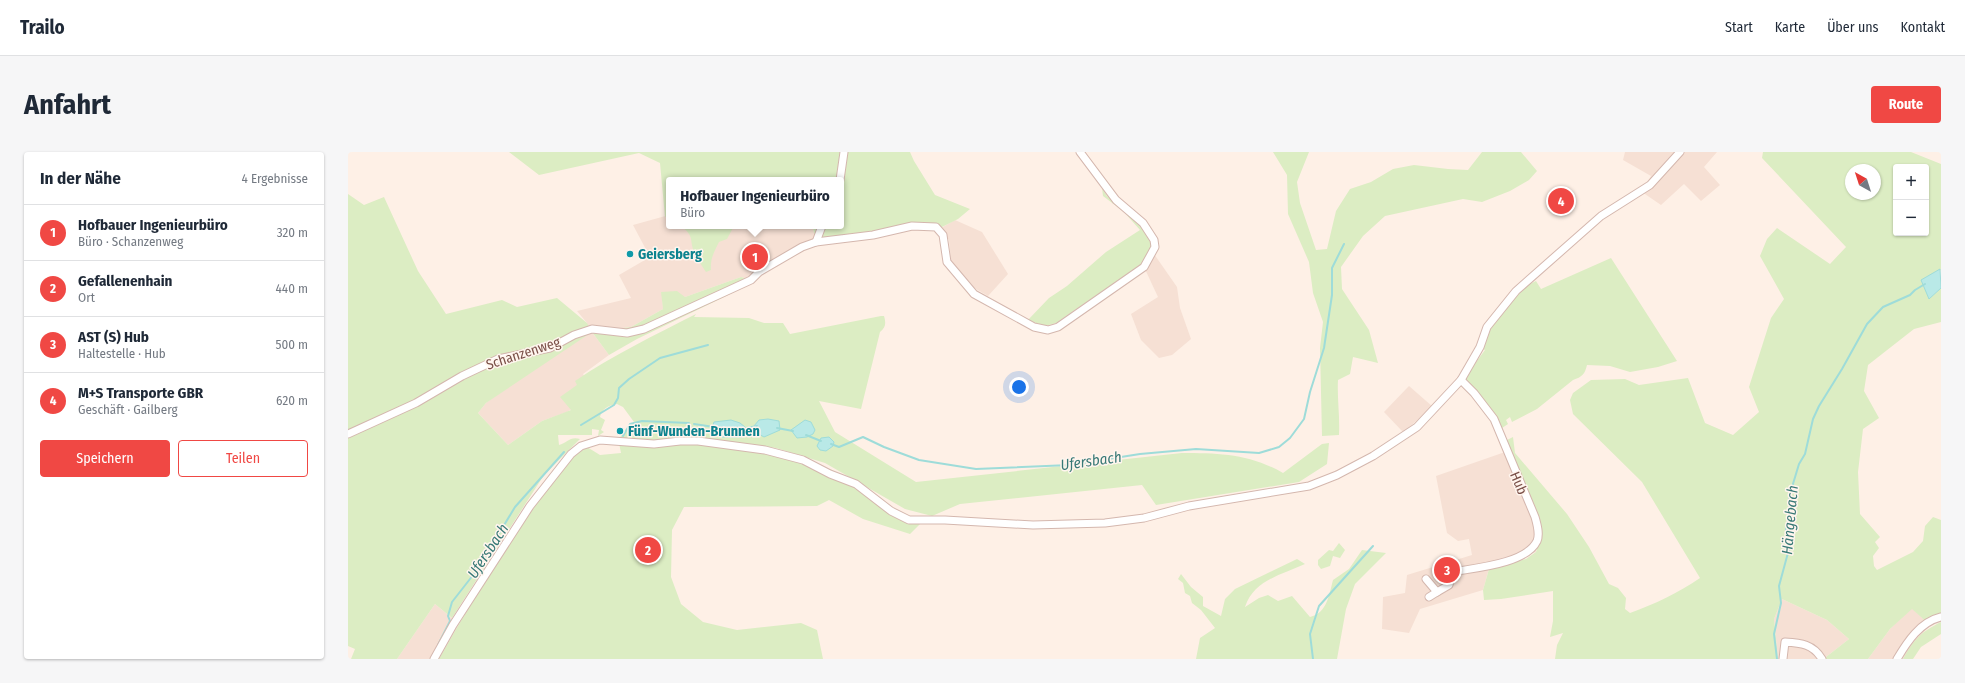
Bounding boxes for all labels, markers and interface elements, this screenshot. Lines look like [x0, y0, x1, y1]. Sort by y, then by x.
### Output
text: Trailo [20, 16, 65, 39]
text: Start [1725, 19, 1753, 36]
text: Karte [1775, 19, 1805, 36]
text: Über uns [1827, 19, 1879, 36]
text: Kontakt [1901, 19, 1945, 36]
button: Route [1871, 86, 1941, 123]
text: Anfahrt [24, 88, 111, 121]
north arrow [1845, 164, 1881, 200]
map controls [1893, 164, 1929, 236]
button: + [1893, 164, 1929, 200]
text: In der Nähe [40, 168, 121, 189]
text: 4 Ergebnisse [242, 171, 308, 186]
popup [666, 177, 844, 229]
pin: 4 [1548, 186, 1574, 216]
text: Hofbauer Ingenieurbüro [680, 187, 830, 205]
button: − [1893, 200, 1929, 236]
text: Büro [680, 205, 705, 220]
text: Hofbauer Ingenieurbüro [78, 216, 228, 234]
text: 1 [50, 225, 56, 240]
text: 320 m [277, 225, 308, 240]
text: Büro · Schanzenweg [78, 234, 183, 249]
pin: 1 [742, 242, 768, 272]
place label: Geiersberg [638, 246, 702, 263]
marker: Geiersberg [625, 249, 635, 259]
text: Gefallenenhain [78, 272, 172, 290]
text: 2 [50, 281, 56, 296]
text: 440 m [276, 281, 308, 296]
text: Ort [78, 290, 95, 305]
text: AST (S) Hub [78, 328, 149, 346]
street label: Schanzenweg [484, 333, 563, 373]
text: 3 [50, 337, 56, 352]
text: 500 m [275, 337, 308, 352]
text: Haltestelle · Hub [78, 346, 166, 361]
your location [1009, 377, 1029, 397]
text: M+S Transporte GBR [78, 384, 203, 402]
text: 4 [50, 393, 56, 408]
text: 620 m [276, 393, 308, 408]
text: Geschäft · Gailberg [78, 402, 178, 417]
place label: Fünf-Wunden-Brunnen [628, 423, 760, 440]
marker: Fünf-Wunden-Brunnen [615, 426, 625, 436]
button: Speichern [40, 440, 170, 477]
button: Teilen [178, 440, 308, 477]
water label: Ufersbach [1059, 448, 1123, 474]
street label: Hub [1506, 469, 1531, 497]
water label: Hängebach [1778, 485, 1802, 555]
water label: Ufersbach [464, 520, 512, 582]
pin: 2 [635, 535, 661, 565]
pin: 3 [1434, 555, 1460, 585]

